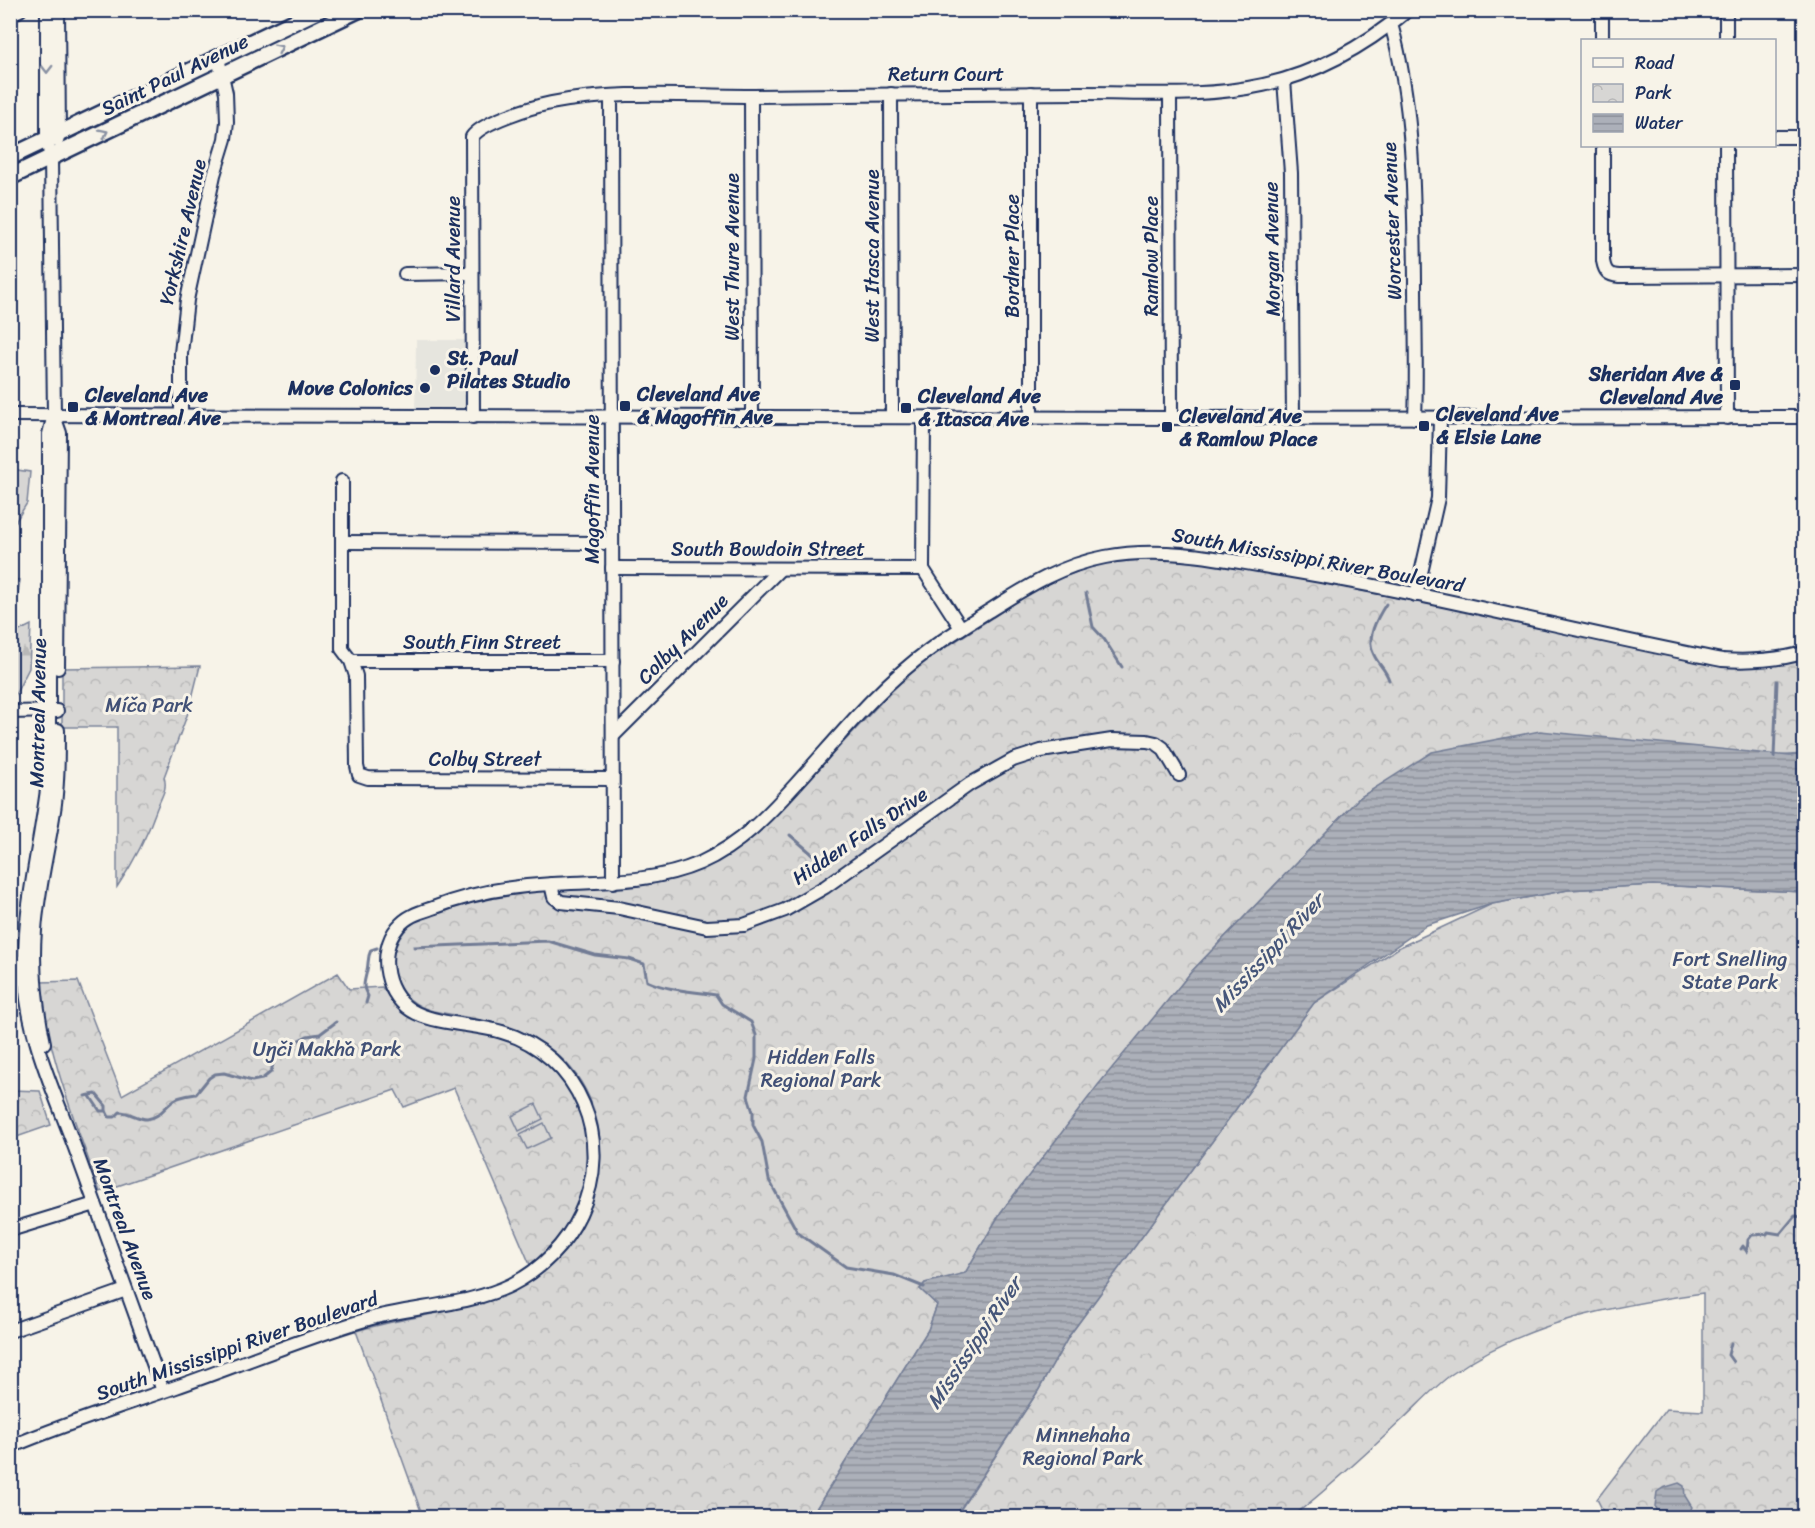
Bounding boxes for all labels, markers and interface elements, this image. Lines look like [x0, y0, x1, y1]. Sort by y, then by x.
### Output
street label: Saint Paul Avenue [95, 24, 255, 126]
legend [1581, 39, 1776, 147]
one-way arrow [273, 44, 284, 56]
text: Road [1635, 47, 1675, 79]
street label: Return Court [888, 57, 1004, 92]
one-way arrow [41, 64, 53, 73]
text: Park [1635, 77, 1672, 109]
text: Water [1635, 107, 1684, 139]
one-way arrow [97, 129, 108, 141]
street label: Worcester Avenue [1372, 141, 1412, 301]
street label: Yorkshire Avenue [149, 155, 217, 309]
street label: West Itasca Avenue [855, 169, 890, 343]
street label: West Thure Avenue [715, 173, 750, 341]
street label: Morgan Avenue [1253, 181, 1291, 317]
street label: Bordner Place [995, 194, 1030, 318]
street label: Villard Avenue [436, 196, 471, 322]
street label: Ramlow Place [1134, 196, 1169, 316]
place label: St. Paul Pilates Studio [446, 341, 570, 399]
place label: Sheridan Ave & Cleveland Ave [1588, 357, 1724, 415]
marker: St. Paul Pilates Studio [428, 363, 442, 377]
place label: Move Colonics [287, 371, 414, 406]
place label: Cleveland Ave & Magoffin Ave [636, 377, 773, 435]
place label: Cleveland Ave & Montreal Ave [84, 378, 222, 436]
marker: Sheridan Ave & Cleveland Ave [1728, 378, 1742, 392]
place label: Cleveland Ave & Itasca Ave [917, 379, 1042, 437]
marker: Move Colonics [418, 381, 432, 395]
place label: Cleveland Ave & Elsie Lane [1435, 397, 1560, 455]
marker: Cleveland Ave & Magoffin Ave [618, 399, 632, 413]
place label: Cleveland Ave & Ramlow Place [1178, 399, 1318, 457]
marker: Cleveland Ave & Montreal Ave [66, 400, 80, 414]
marker: Cleveland Ave & Itasca Ave [899, 401, 913, 415]
street label: Magoffin Avenue [575, 414, 610, 564]
marker: Cleveland Ave & Elsie Lane [1417, 419, 1431, 433]
marker: Cleveland Ave & Ramlow Place [1160, 420, 1174, 434]
street label: South Mississippi River Boulevard [1169, 517, 1468, 603]
street label: South Bowdoin Street [671, 532, 865, 567]
street label: Colby Avenue [629, 585, 737, 693]
street label: South Finn Street [403, 625, 561, 660]
street label: Montreal Avenue [19, 638, 57, 788]
park label: Míča Park [105, 688, 193, 723]
street label: Colby Street [429, 742, 542, 777]
street label: Hidden Falls Drive [785, 777, 935, 895]
water label: Mississippi River [1202, 881, 1337, 1022]
park label: Fort Snelling State Park [1673, 942, 1787, 1000]
park label: Uŋči Makȟa Park [253, 1032, 402, 1067]
park label: Hidden Falls Regional Park [761, 1040, 882, 1098]
street label: Montreal Avenue [83, 1153, 167, 1305]
water label: Mississippi River [916, 1265, 1035, 1417]
street label: South Mississippi River Boulevard [91, 1281, 384, 1411]
park label: Minnehaha Regional Park [1023, 1418, 1144, 1476]

